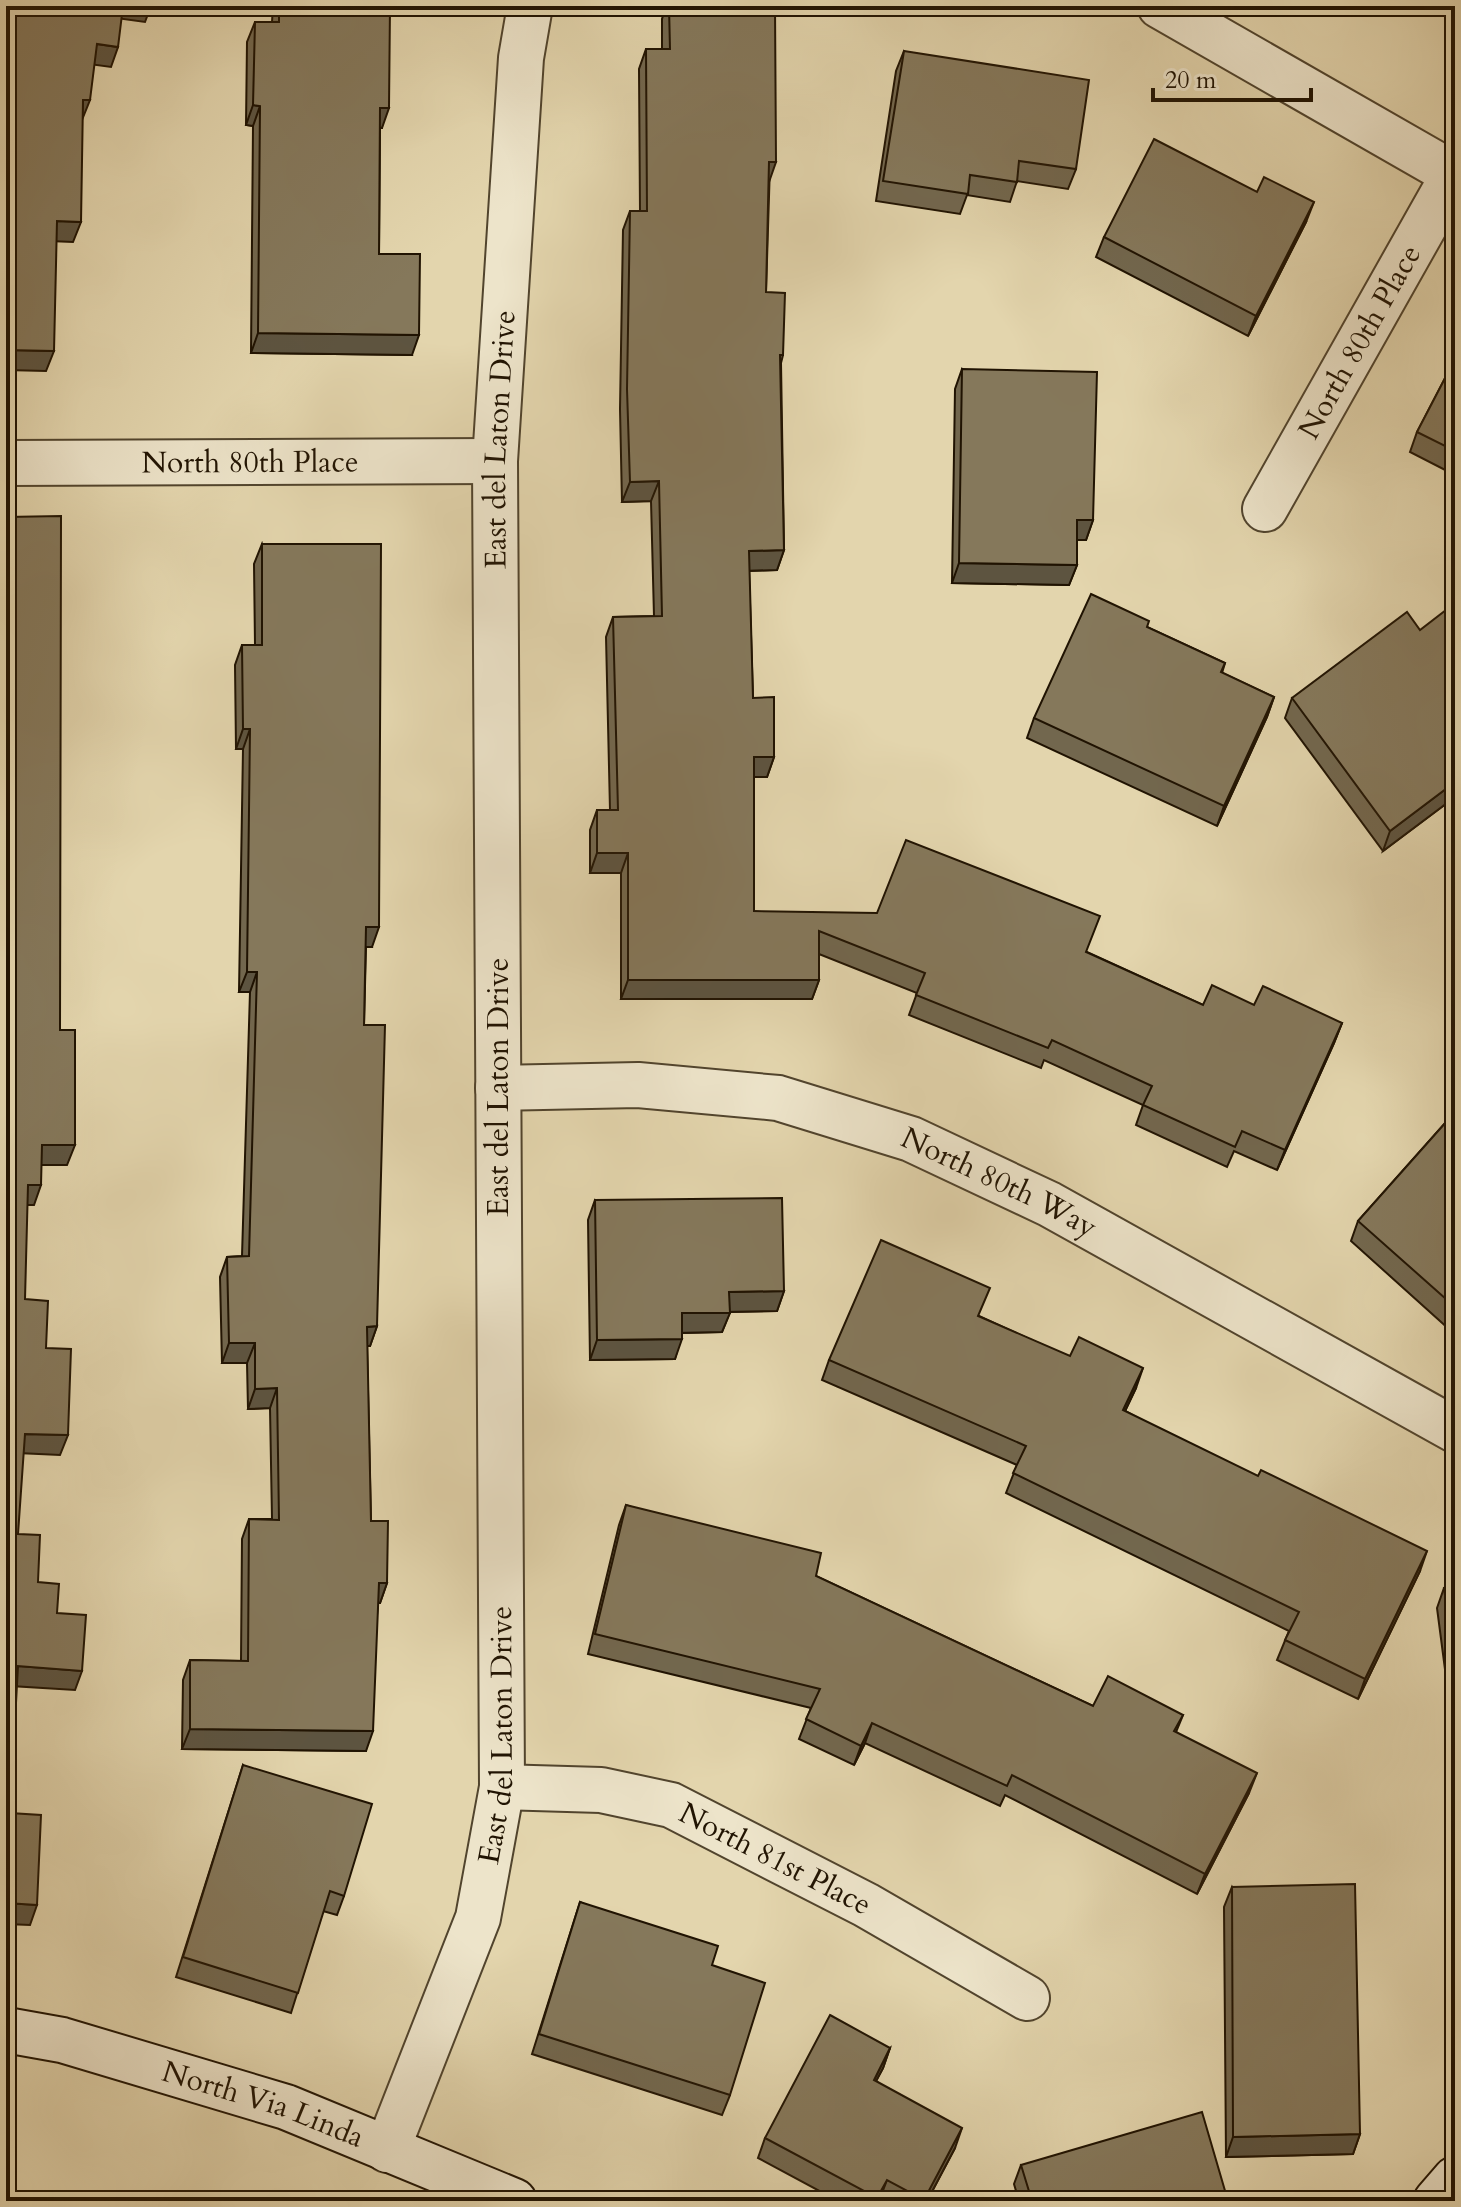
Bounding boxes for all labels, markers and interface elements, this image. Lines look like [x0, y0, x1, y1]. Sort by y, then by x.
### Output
scale bar [1153, 52, 1311, 102]
text: 20 m [1165, 64, 1217, 97]
street label: North 80th Place [1288, 237, 1430, 446]
street label: East del Laton Drive [474, 309, 525, 569]
street label: North 80th Place [141, 441, 359, 483]
street label: East del Laton Drive [478, 958, 519, 1216]
street label: North 80th Way [895, 1117, 1105, 1247]
street label: East del Laton Drive [468, 1606, 523, 1867]
street label: North 81st Place [672, 1792, 879, 1925]
street label: North Via Linda [157, 2051, 370, 2158]

